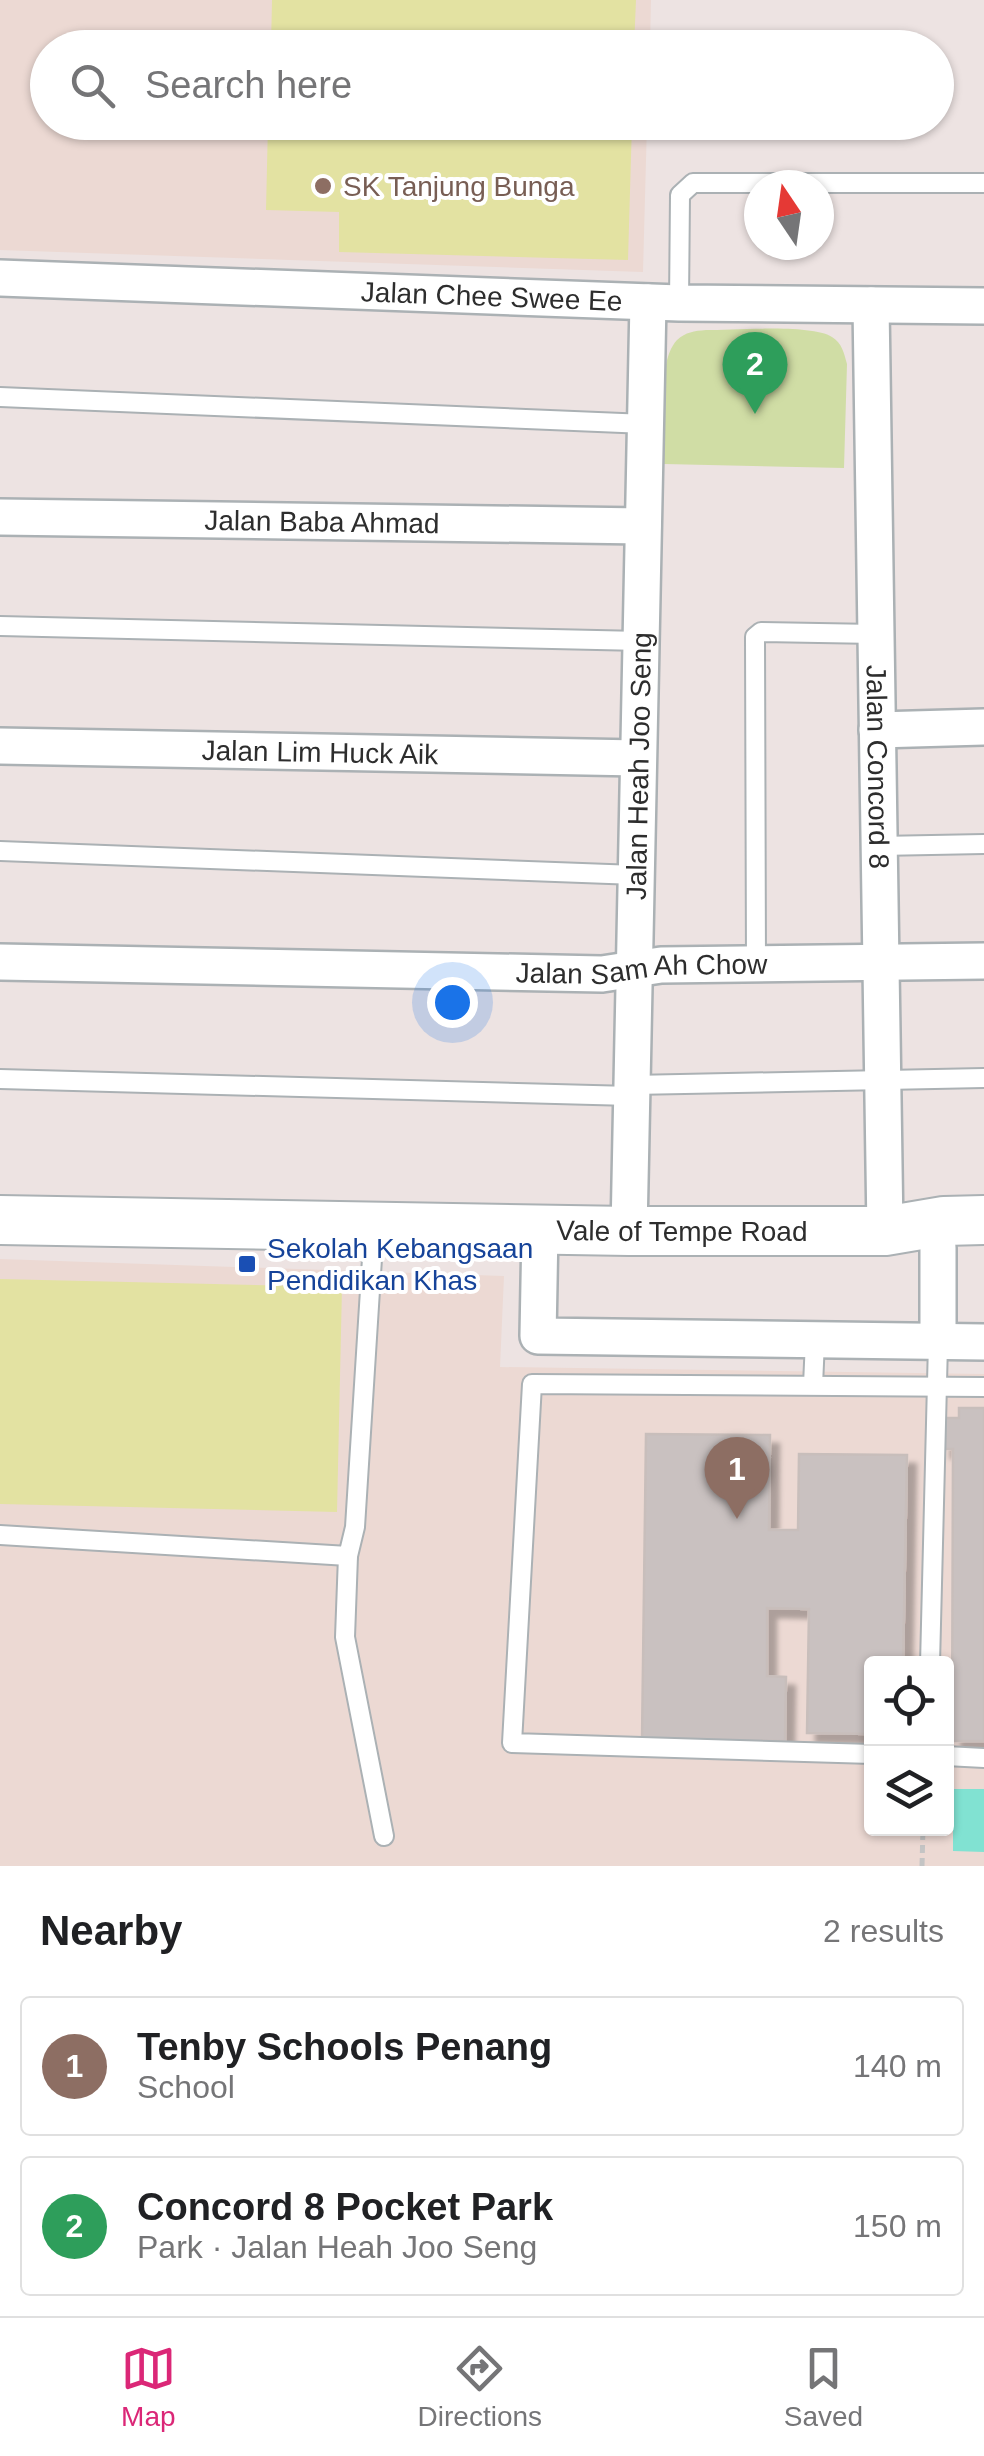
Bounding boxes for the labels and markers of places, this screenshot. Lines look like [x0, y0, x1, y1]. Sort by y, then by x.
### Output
place label: SK Tanjung Bunga [343, 171, 575, 202]
marker: SK Tanjung Bunga [312, 175, 334, 197]
pin: 2 [722, 332, 788, 414]
place label: Sekolah Kebangsaan Pendidikan Khas [267, 1233, 533, 1296]
marker: Sekolah Kebangsaan Pendidikan Khas [236, 1253, 258, 1275]
pin: 1 [704, 1436, 770, 1519]

